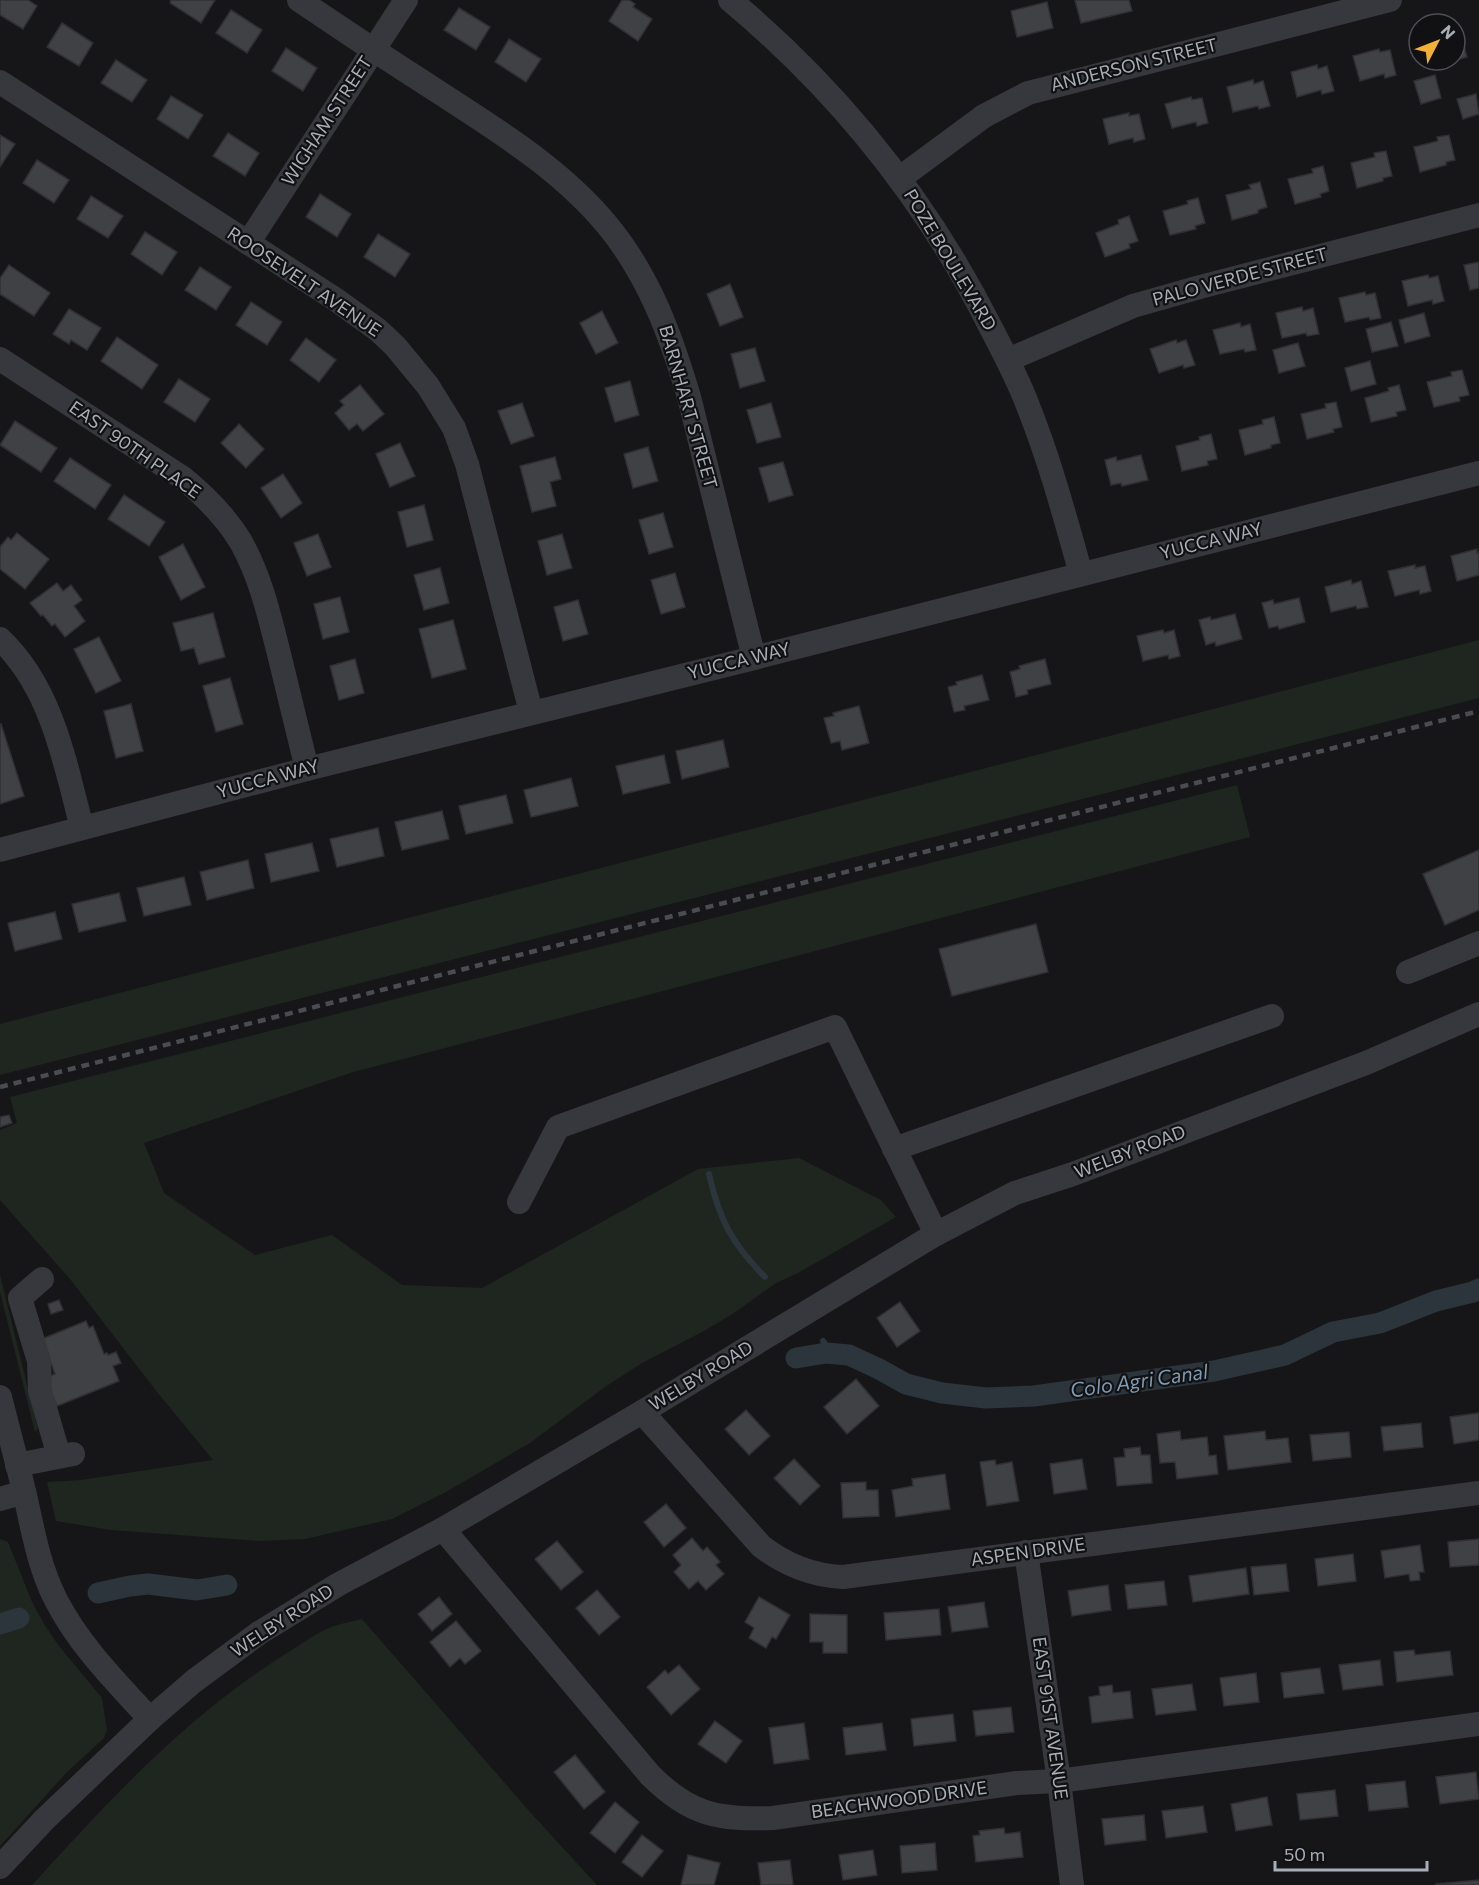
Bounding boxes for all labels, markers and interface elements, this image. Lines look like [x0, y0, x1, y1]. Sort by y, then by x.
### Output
north arrow [1407, 12, 1467, 72]
text: N [1437, 21, 1460, 42]
street label: ANDERSON STREET [1048, 33, 1219, 95]
street label: WIGHAM STREET [276, 52, 376, 189]
street label: POZE BOULEVARD [900, 185, 1002, 334]
street label: ROOSEVELT AVENUE [224, 222, 386, 341]
street label: PALO VERDE STREET [1150, 242, 1330, 310]
street label: BARNHART STREET [655, 322, 723, 491]
street label: EAST 90TH PLACE [66, 396, 206, 503]
street label: YUCCA WAY [1157, 517, 1265, 563]
street label: YUCCA WAY [685, 637, 793, 683]
street label: YUCCA WAY [214, 754, 322, 802]
street label: WELBY ROAD [1071, 1120, 1188, 1182]
street label: WELBY ROAD [644, 1335, 757, 1415]
water label: Colo Agri Canal [1068, 1358, 1210, 1402]
street label: ASPEN DRIVE [969, 1532, 1087, 1570]
street label: WELBY ROAD [226, 1579, 337, 1661]
street label: EAST 91ST AVENUE [1029, 1635, 1073, 1801]
street label: BEACHWOOD DRIVE [809, 1776, 988, 1822]
scale bar [1275, 1834, 1426, 1872]
text: 50 m [1284, 1843, 1325, 1865]

